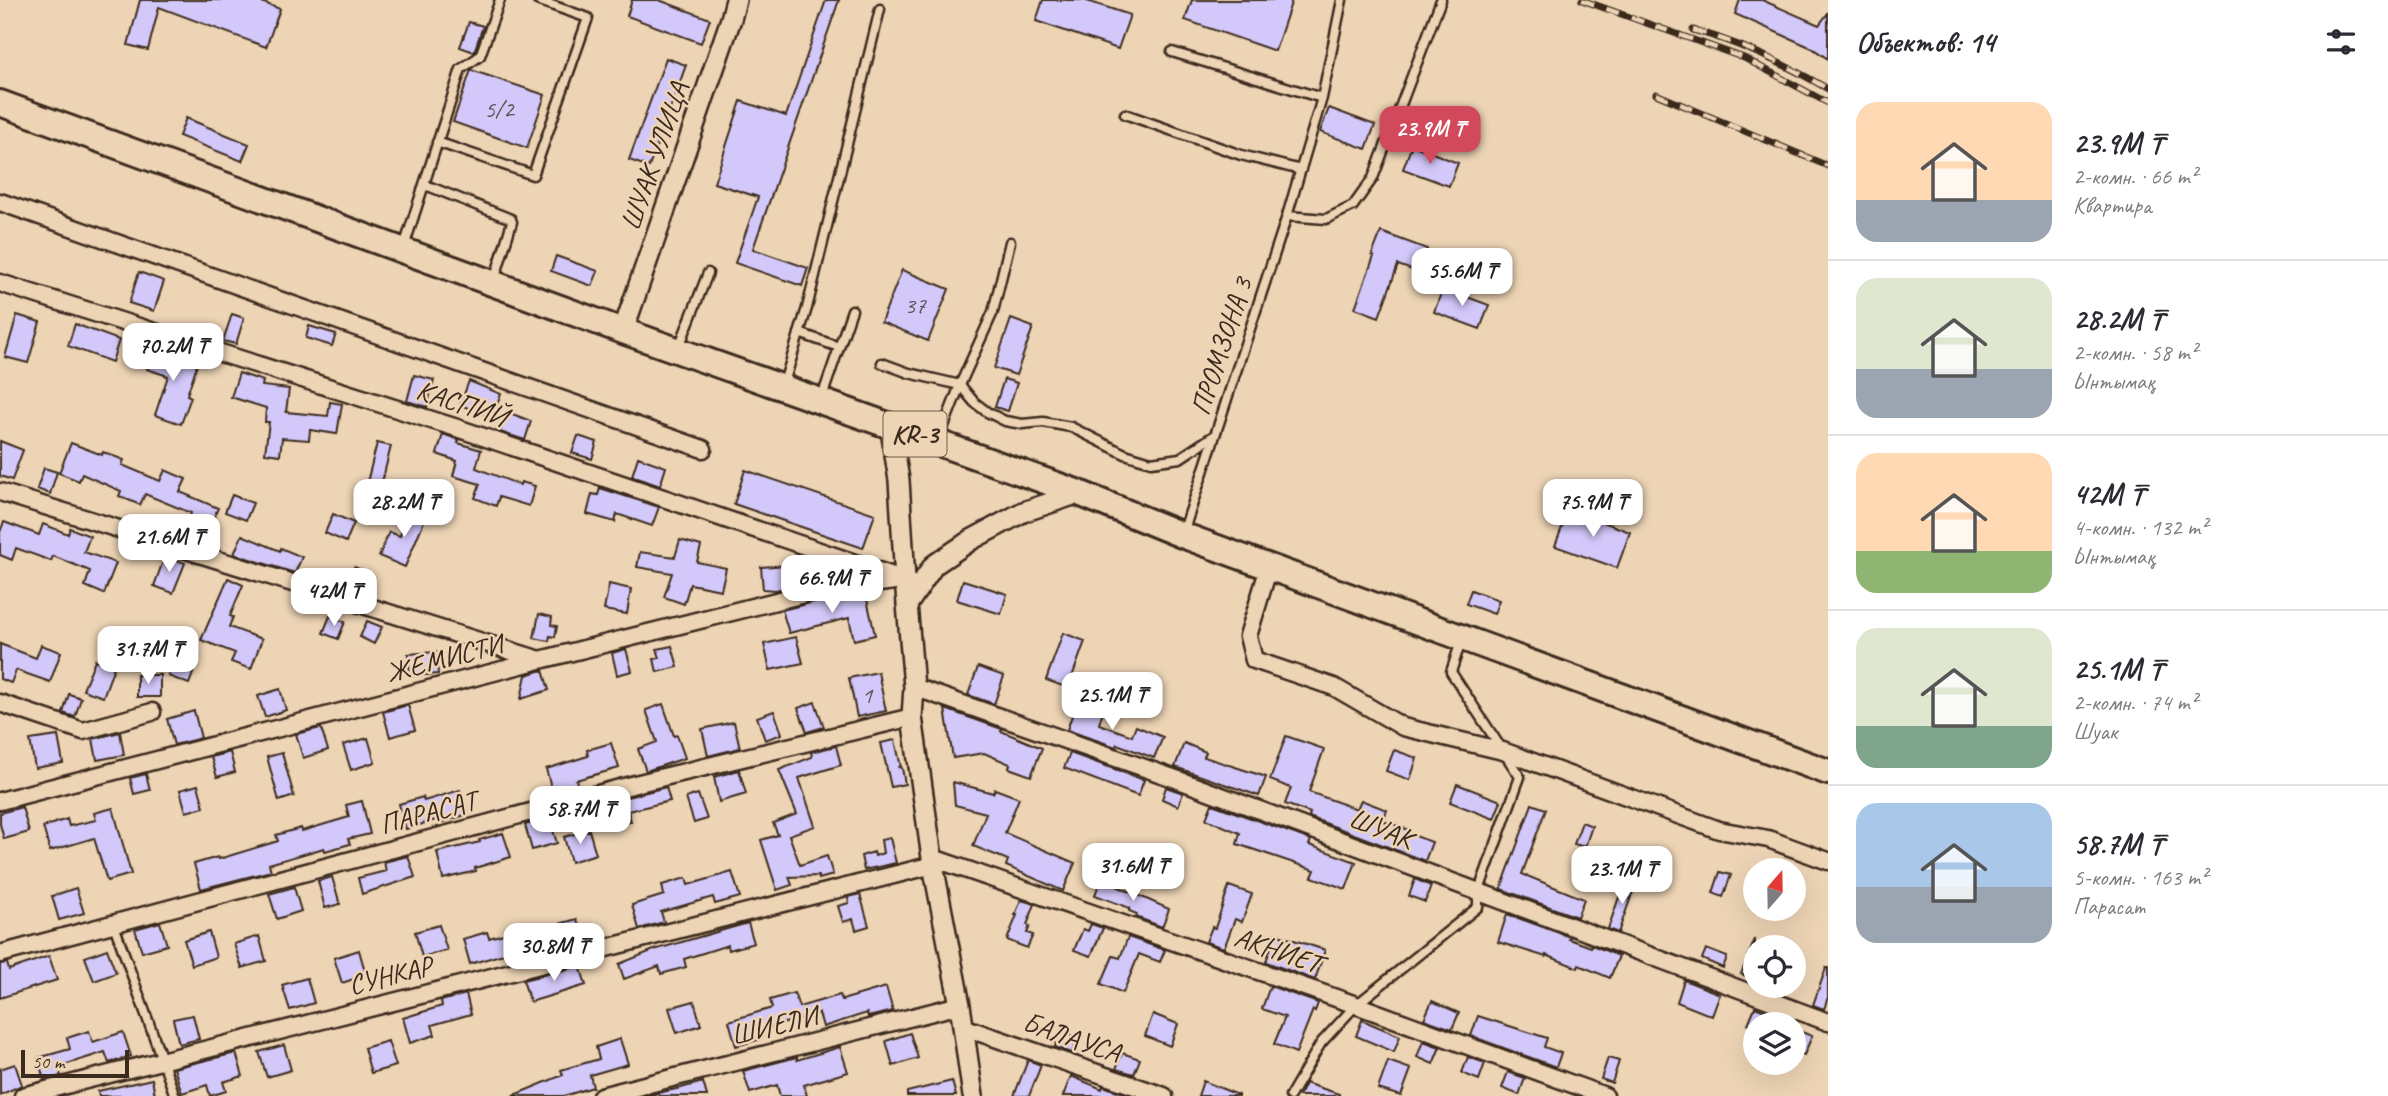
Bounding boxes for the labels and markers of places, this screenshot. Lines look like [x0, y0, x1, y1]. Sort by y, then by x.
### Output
pin: 23.9M ₸ [1365, 106, 1495, 166]
pin: 55.6M ₸ [1397, 248, 1527, 308]
pin: 70.2M ₸ [108, 324, 238, 383]
pin: 28.2M ₸ [339, 480, 469, 539]
pin: 75.9M ₸ [1528, 480, 1658, 539]
pin: 21.6M ₸ [104, 514, 234, 574]
pin: 66.9M ₸ [767, 556, 897, 615]
pin: 42M ₸ [285, 568, 383, 628]
pin: 31.7M ₸ [83, 626, 213, 686]
pin: 25.1M ₸ [1047, 672, 1177, 732]
pin: 58.7M ₸ [515, 786, 645, 846]
pin: 31.6M ₸ [1068, 844, 1198, 903]
pin: 23.1M ₸ [1557, 846, 1687, 906]
pin: 30.8M ₸ [489, 923, 619, 983]

